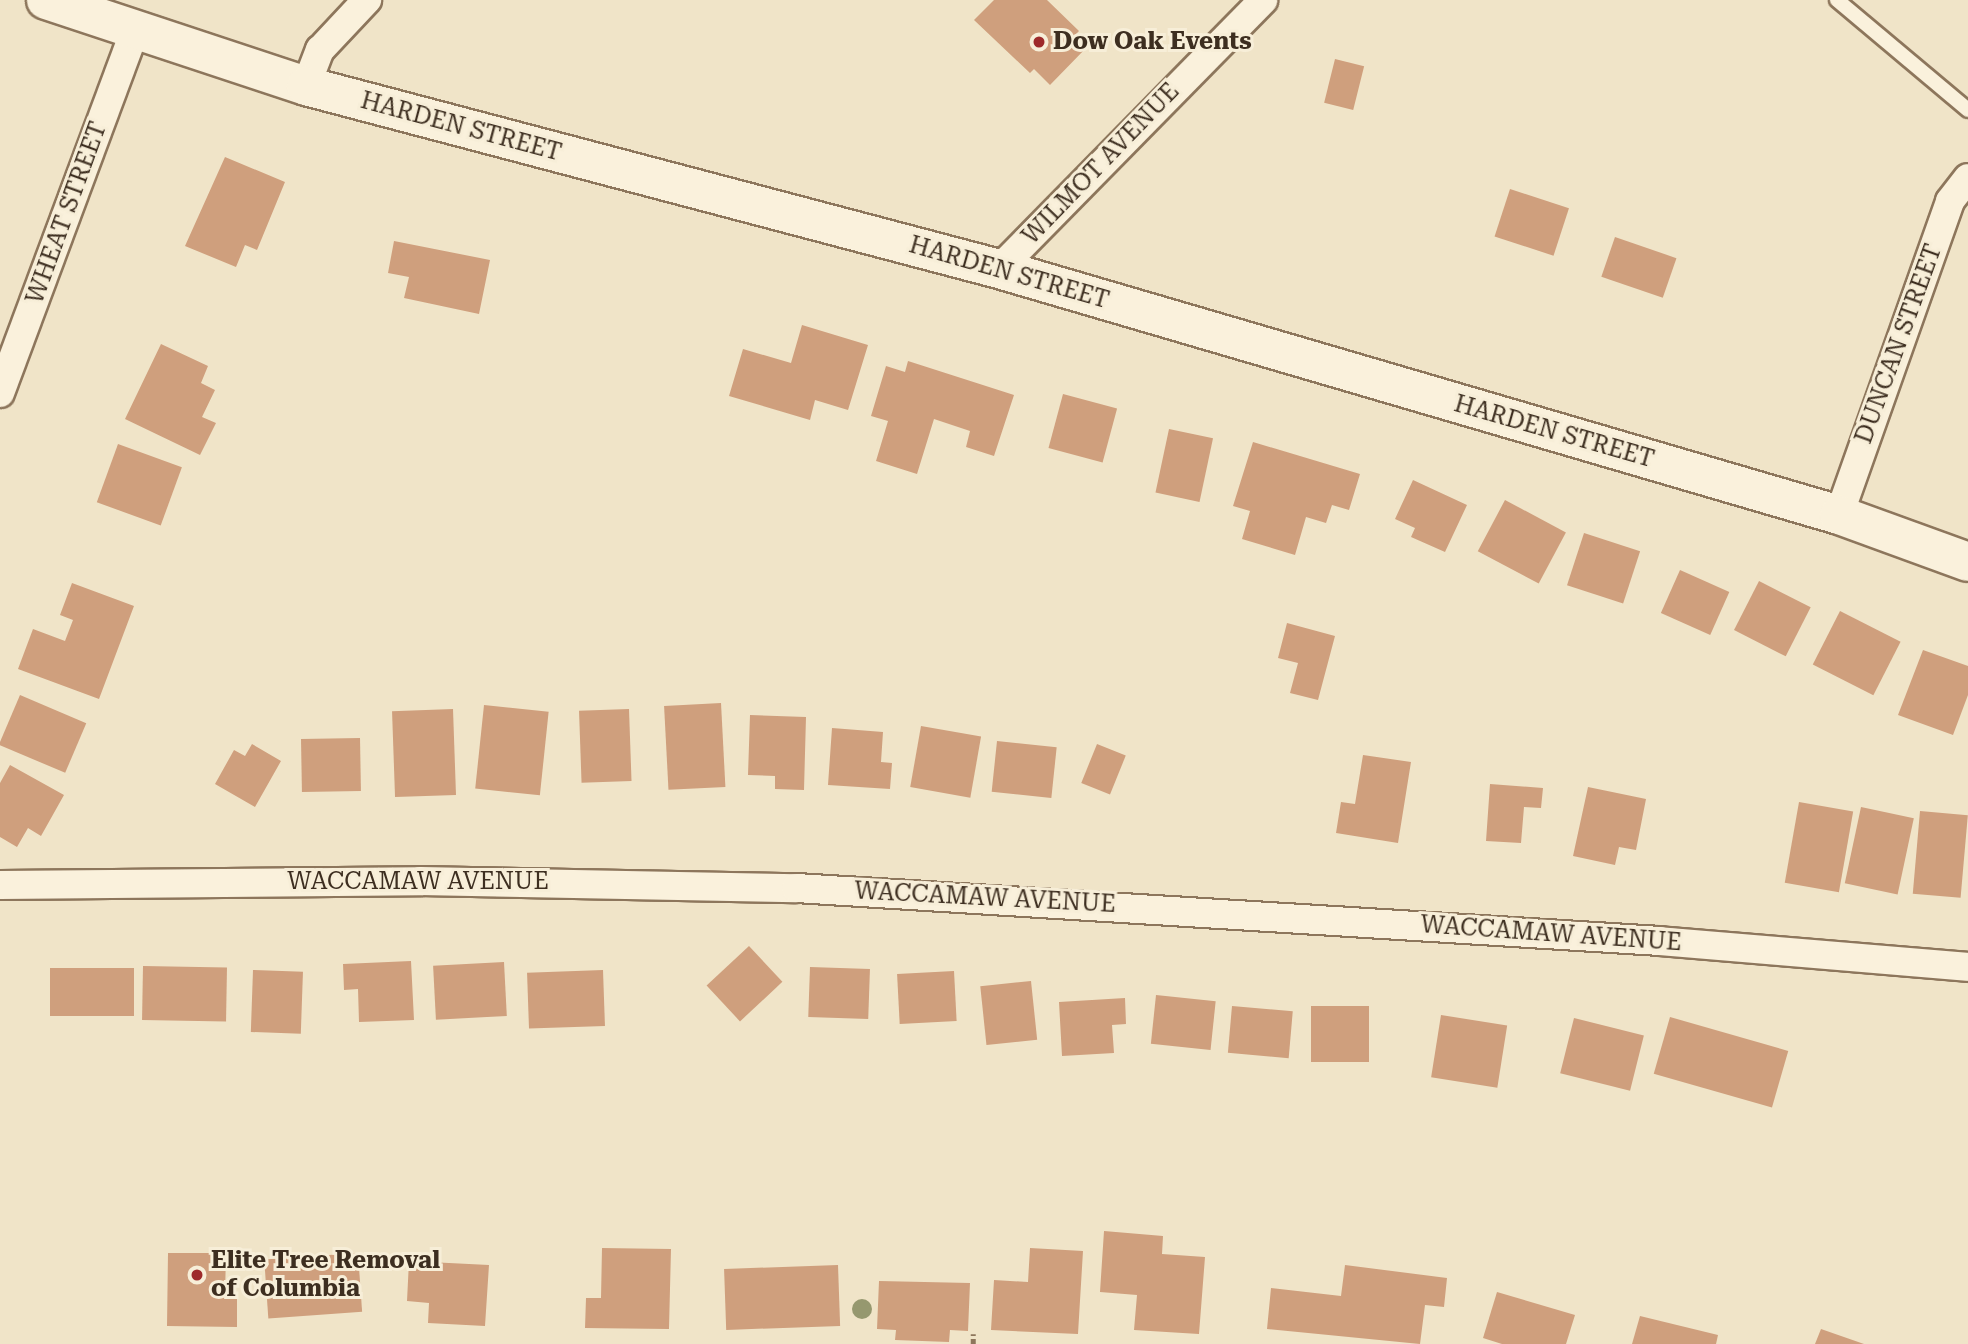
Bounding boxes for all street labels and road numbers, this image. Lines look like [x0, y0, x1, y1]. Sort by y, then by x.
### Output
street label: WILMOT AVENUE [1017, 77, 1185, 251]
street label: HARDEN STREET [358, 86, 564, 168]
street label: WHEAT STREET [21, 118, 113, 308]
street label: HARDEN STREET [906, 231, 1112, 315]
street label: DUNCAN STREET [1850, 240, 1948, 448]
street label: HARDEN STREET [1451, 390, 1657, 474]
street label: WACCAMAW AVENUE [287, 868, 549, 896]
street label: WACCAMAW AVENUE [854, 877, 1116, 919]
street label: WACCAMAW AVENUE [1420, 911, 1682, 957]

